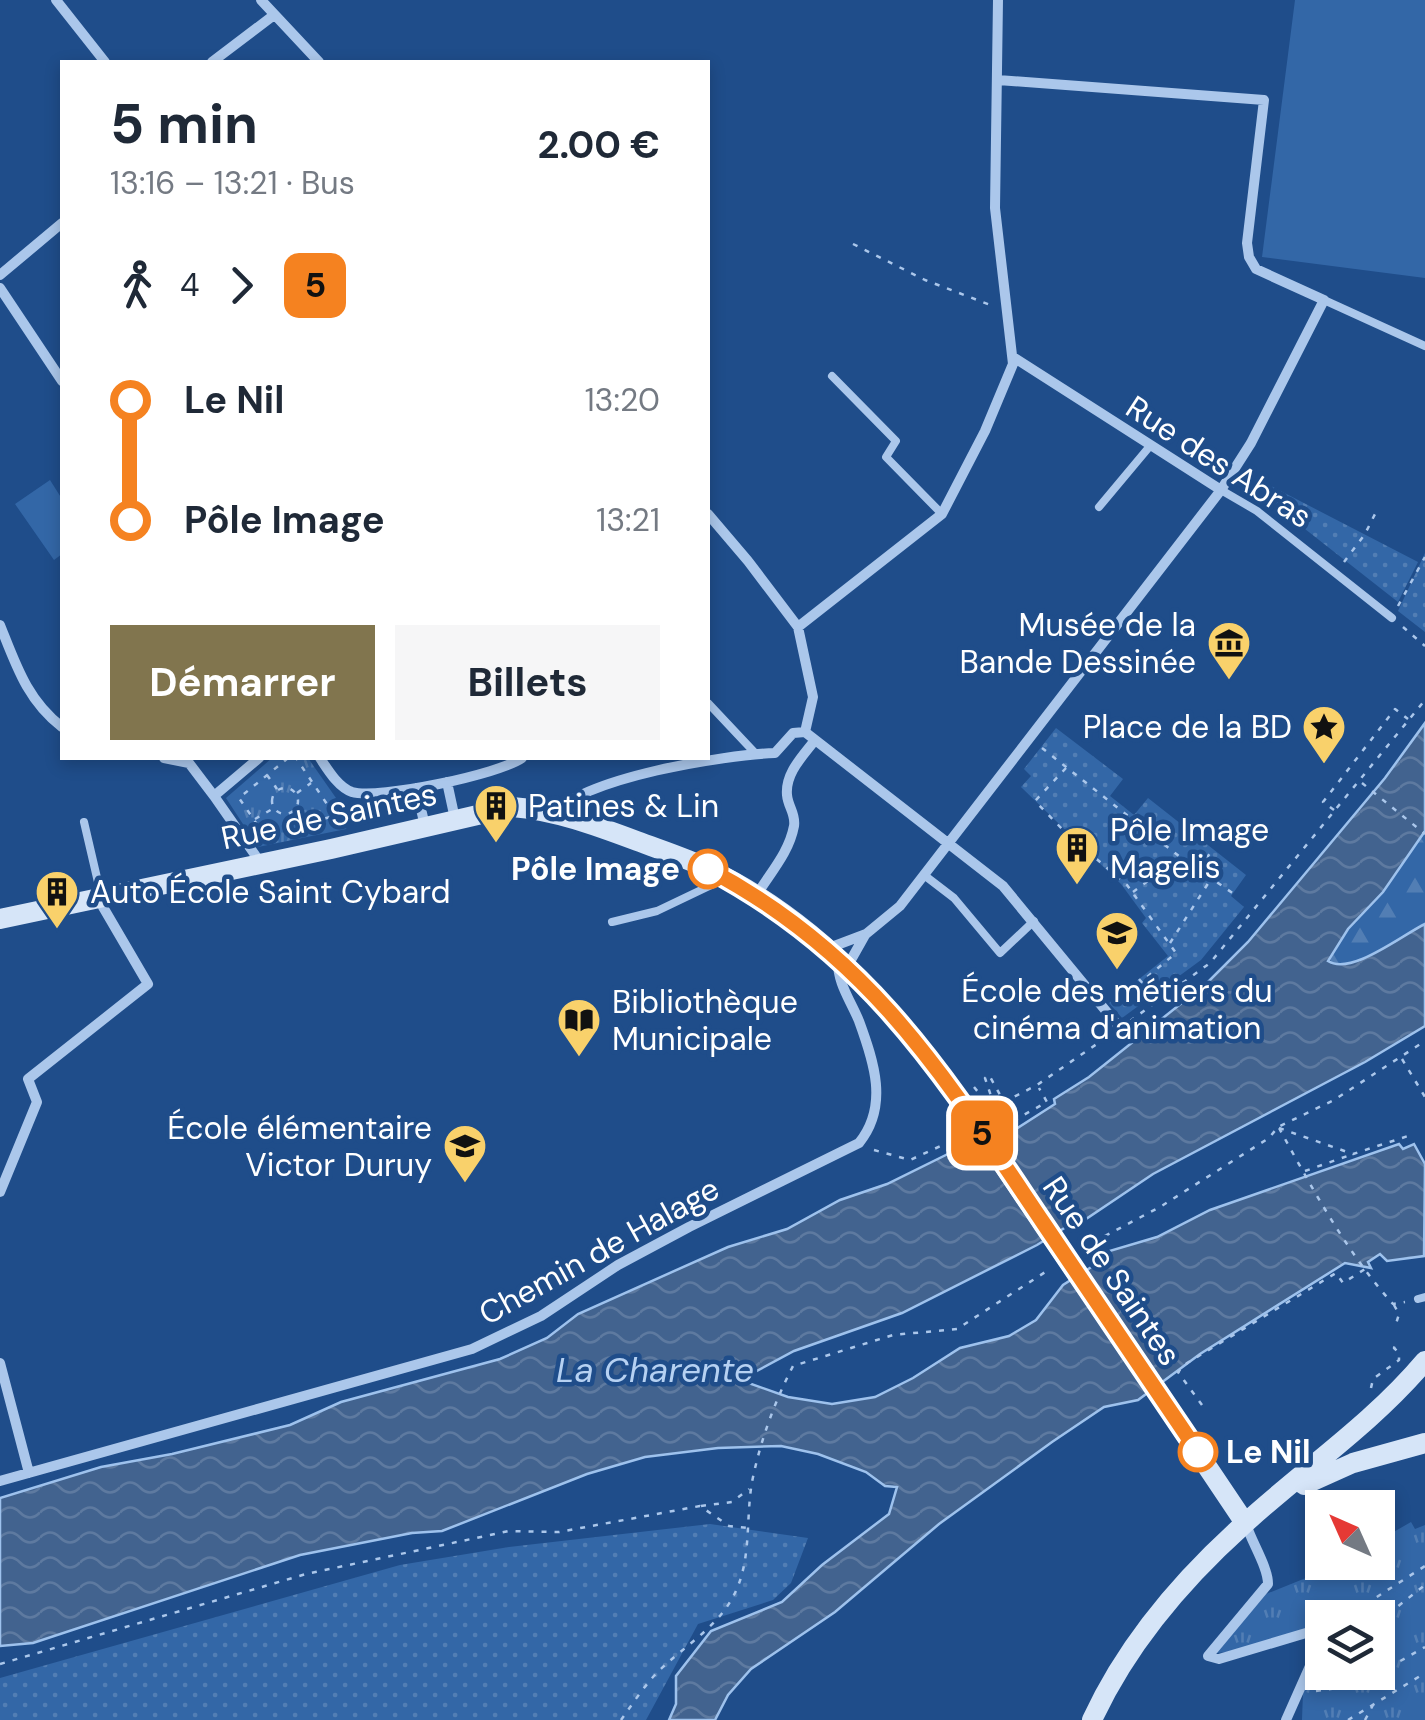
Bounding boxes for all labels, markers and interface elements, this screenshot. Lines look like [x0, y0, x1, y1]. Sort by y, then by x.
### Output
text: 5 min [110, 88, 258, 160]
text: 2.00 € [538, 120, 660, 170]
text: 13:16 – 13:21 · Bus [110, 162, 355, 204]
icon: walk [110, 258, 165, 313]
icon: forward [214, 258, 269, 313]
text: 5 [304, 262, 326, 308]
text: 4 [180, 264, 199, 306]
text: Le Nil [184, 375, 284, 425]
text: 13:20 [585, 379, 660, 421]
street label: Rue des Abras [1118, 386, 1320, 538]
text: Pôle Image [184, 495, 385, 545]
text: 13:21 [596, 499, 660, 541]
place label: Musée de la Bande Dessinée [959, 604, 1196, 683]
museum icon: Musée de la Bande Dessinée [1206, 620, 1252, 681]
button: Démarrer [110, 625, 375, 740]
button: Billets [395, 625, 660, 740]
place icon: Place de la BD [1301, 704, 1347, 765]
place label: Place de la BD [1083, 706, 1292, 748]
street label: Rue de Saintes [217, 773, 441, 859]
building icon: Patines & Lin [473, 783, 519, 844]
place label: Patines & Lin [528, 785, 719, 827]
place label: Pôle Image Magelis [1110, 809, 1269, 888]
building icon: Pôle Image Magelis [1054, 825, 1100, 886]
place label: Pôle Image [511, 848, 680, 890]
marker: Pôle Image [689, 850, 727, 888]
building icon: Auto École Saint Cybard [34, 869, 80, 930]
place label: Auto École Saint Cybard [90, 871, 451, 913]
school or university icon: École des métiers du cinéma d'animation [1094, 910, 1140, 971]
place label: École des métiers du cinéma d'animation [961, 970, 1273, 1049]
place label: Bibliothèque Municipale [612, 981, 798, 1060]
library icon: Bibliothèque Municipale [556, 997, 602, 1058]
line badge: 5 [950, 1100, 1014, 1166]
place label: École élémentaire Victor Duruy [167, 1107, 432, 1186]
text: 5 [971, 1110, 993, 1156]
school or university icon: École élémentaire Victor Duruy [442, 1123, 488, 1184]
street label: Chemin de Halage [471, 1168, 727, 1334]
street label: Rue de Saintes [1033, 1168, 1191, 1374]
water label: La Charente [556, 1347, 754, 1393]
place label: Le Nil [1226, 1431, 1311, 1473]
marker: Le Nil [1179, 1433, 1217, 1471]
north arrow [1305, 1490, 1395, 1580]
map controls [1305, 1490, 1395, 1690]
button: layers [1305, 1600, 1395, 1690]

